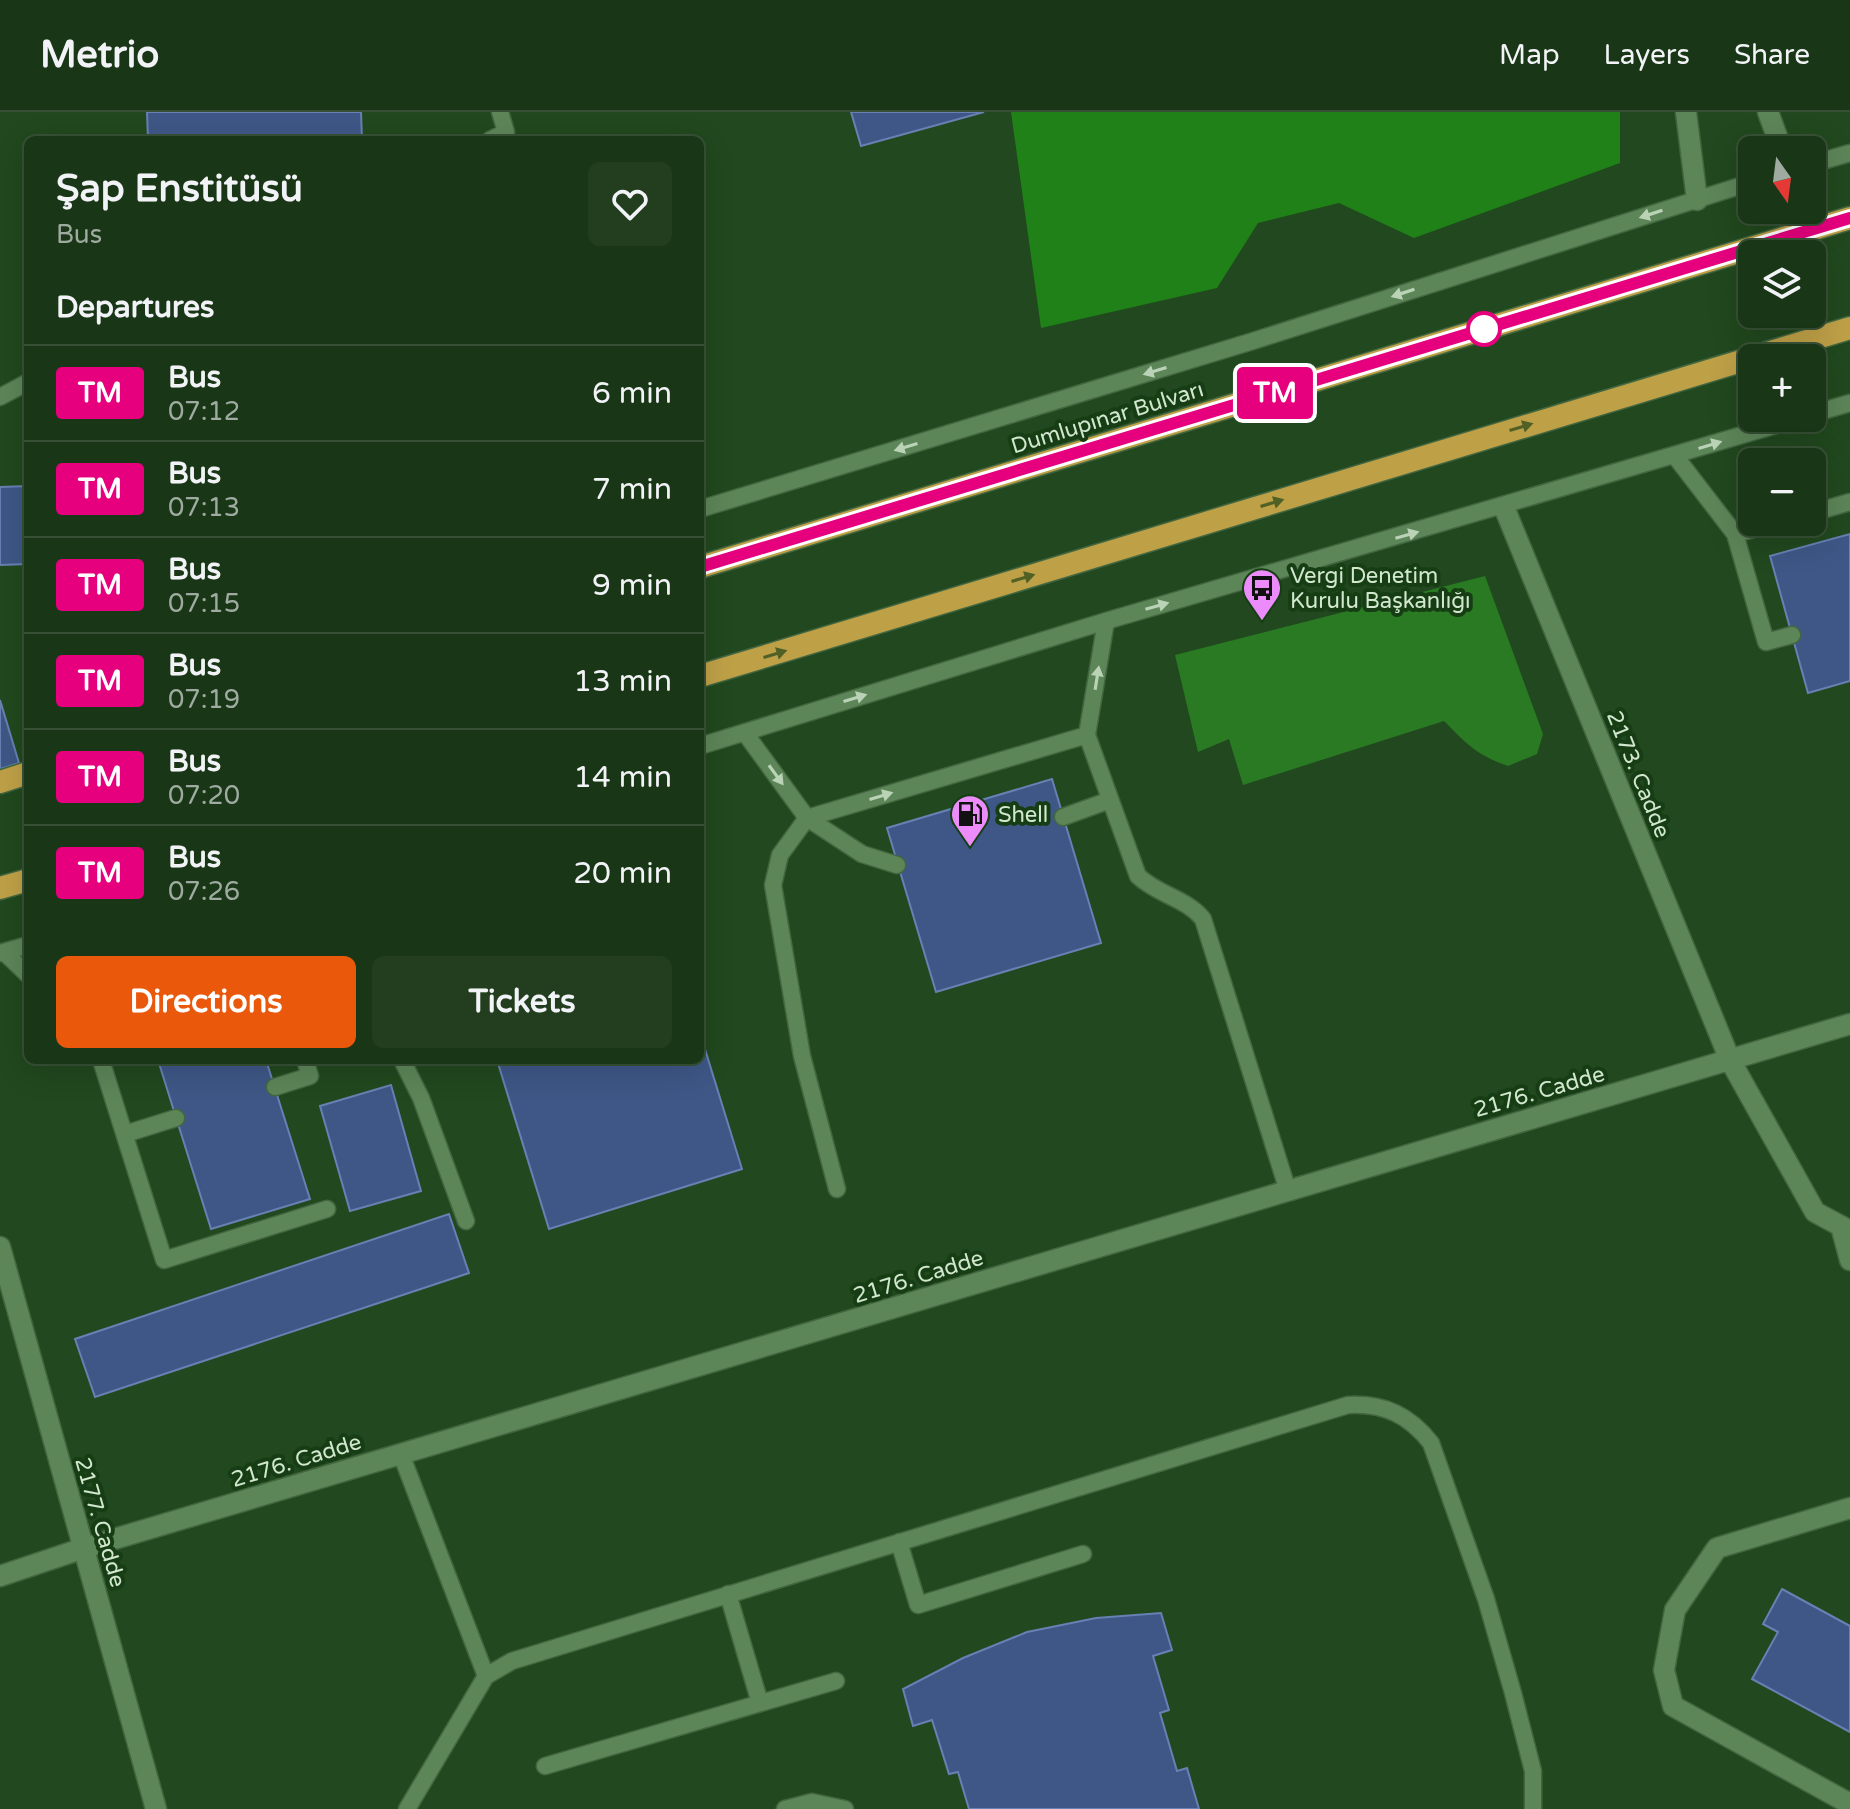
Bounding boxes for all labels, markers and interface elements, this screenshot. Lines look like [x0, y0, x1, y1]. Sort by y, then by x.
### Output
text: Metrio [40, 32, 159, 78]
text: Map [1499, 38, 1560, 72]
text: Layers [1604, 38, 1690, 72]
text: Share [1734, 38, 1810, 72]
north arrow [1738, 136, 1826, 224]
map controls [1738, 136, 1826, 536]
button: heart [588, 162, 672, 246]
text: Şap Enstitüsü [56, 166, 303, 212]
one-way arrow [1639, 209, 1663, 221]
text: Bus [56, 219, 102, 250]
button: layers [1738, 240, 1826, 328]
one-way arrow [1391, 288, 1415, 300]
text: Departures [56, 289, 214, 326]
unlabelled marker [1467, 312, 1501, 346]
button: + [1738, 344, 1826, 432]
text: Bus [168, 359, 221, 396]
one-way arrow [1143, 365, 1167, 378]
line badge: TM [1239, 367, 1311, 419]
text: 6 min [592, 375, 672, 412]
text: TM [78, 376, 122, 410]
street label: Dumlupınar Bulvarı [1008, 376, 1207, 460]
text: TM [1253, 376, 1297, 410]
text: 07:12 [168, 396, 240, 427]
one-way arrow [1510, 420, 1534, 433]
one-way arrow [1699, 439, 1723, 451]
one-way arrow [894, 441, 918, 453]
button: − [1738, 448, 1826, 536]
text: Bus [168, 455, 221, 492]
text: 7 min [592, 471, 672, 508]
text: TM [78, 472, 122, 506]
text: 07:13 [168, 492, 240, 523]
one-way arrow [1261, 496, 1285, 509]
one-way arrow [1396, 528, 1420, 541]
text: Bus [168, 551, 221, 588]
place label: Vergi Denetim Kurulu Başkanlığı [1290, 563, 1471, 614]
text: 9 min [592, 567, 672, 604]
bus stop icon: Vergi Denetim Kurulu Başkanlığı [1241, 567, 1283, 622]
text: TM [78, 568, 122, 602]
one-way arrow [1012, 571, 1036, 584]
text: 07:15 [168, 588, 240, 619]
one-way arrow [1146, 599, 1170, 612]
text: Bus [168, 647, 221, 684]
one-way arrow [763, 647, 787, 660]
text: 13 min [573, 663, 672, 700]
text: TM [78, 664, 122, 698]
one-way arrow [1091, 665, 1103, 690]
text: 07:19 [168, 684, 240, 715]
one-way arrow [843, 692, 867, 704]
street label: 2173. Cadde [1601, 707, 1675, 842]
text: Bus [168, 743, 221, 780]
text: 14 min [573, 759, 672, 796]
text: TM [78, 760, 122, 794]
one-way arrow [768, 765, 783, 786]
text: 07:20 [168, 780, 240, 811]
one-way arrow [870, 789, 894, 802]
fuel station icon: Shell [949, 793, 991, 848]
place label: Shell [998, 802, 1048, 828]
text: Bus [168, 839, 221, 876]
text: 20 min [573, 855, 672, 892]
text: TM [78, 856, 122, 890]
text: 07:26 [168, 876, 240, 907]
button: Directions [56, 956, 356, 1048]
button: Tickets [372, 956, 672, 1048]
street label: 2176. Cadde [1471, 1061, 1608, 1123]
street label: 2176. Cadde [850, 1245, 986, 1309]
street label: 2176. Cadde [228, 1429, 364, 1493]
street label: 2177. Cadde [69, 1455, 131, 1590]

